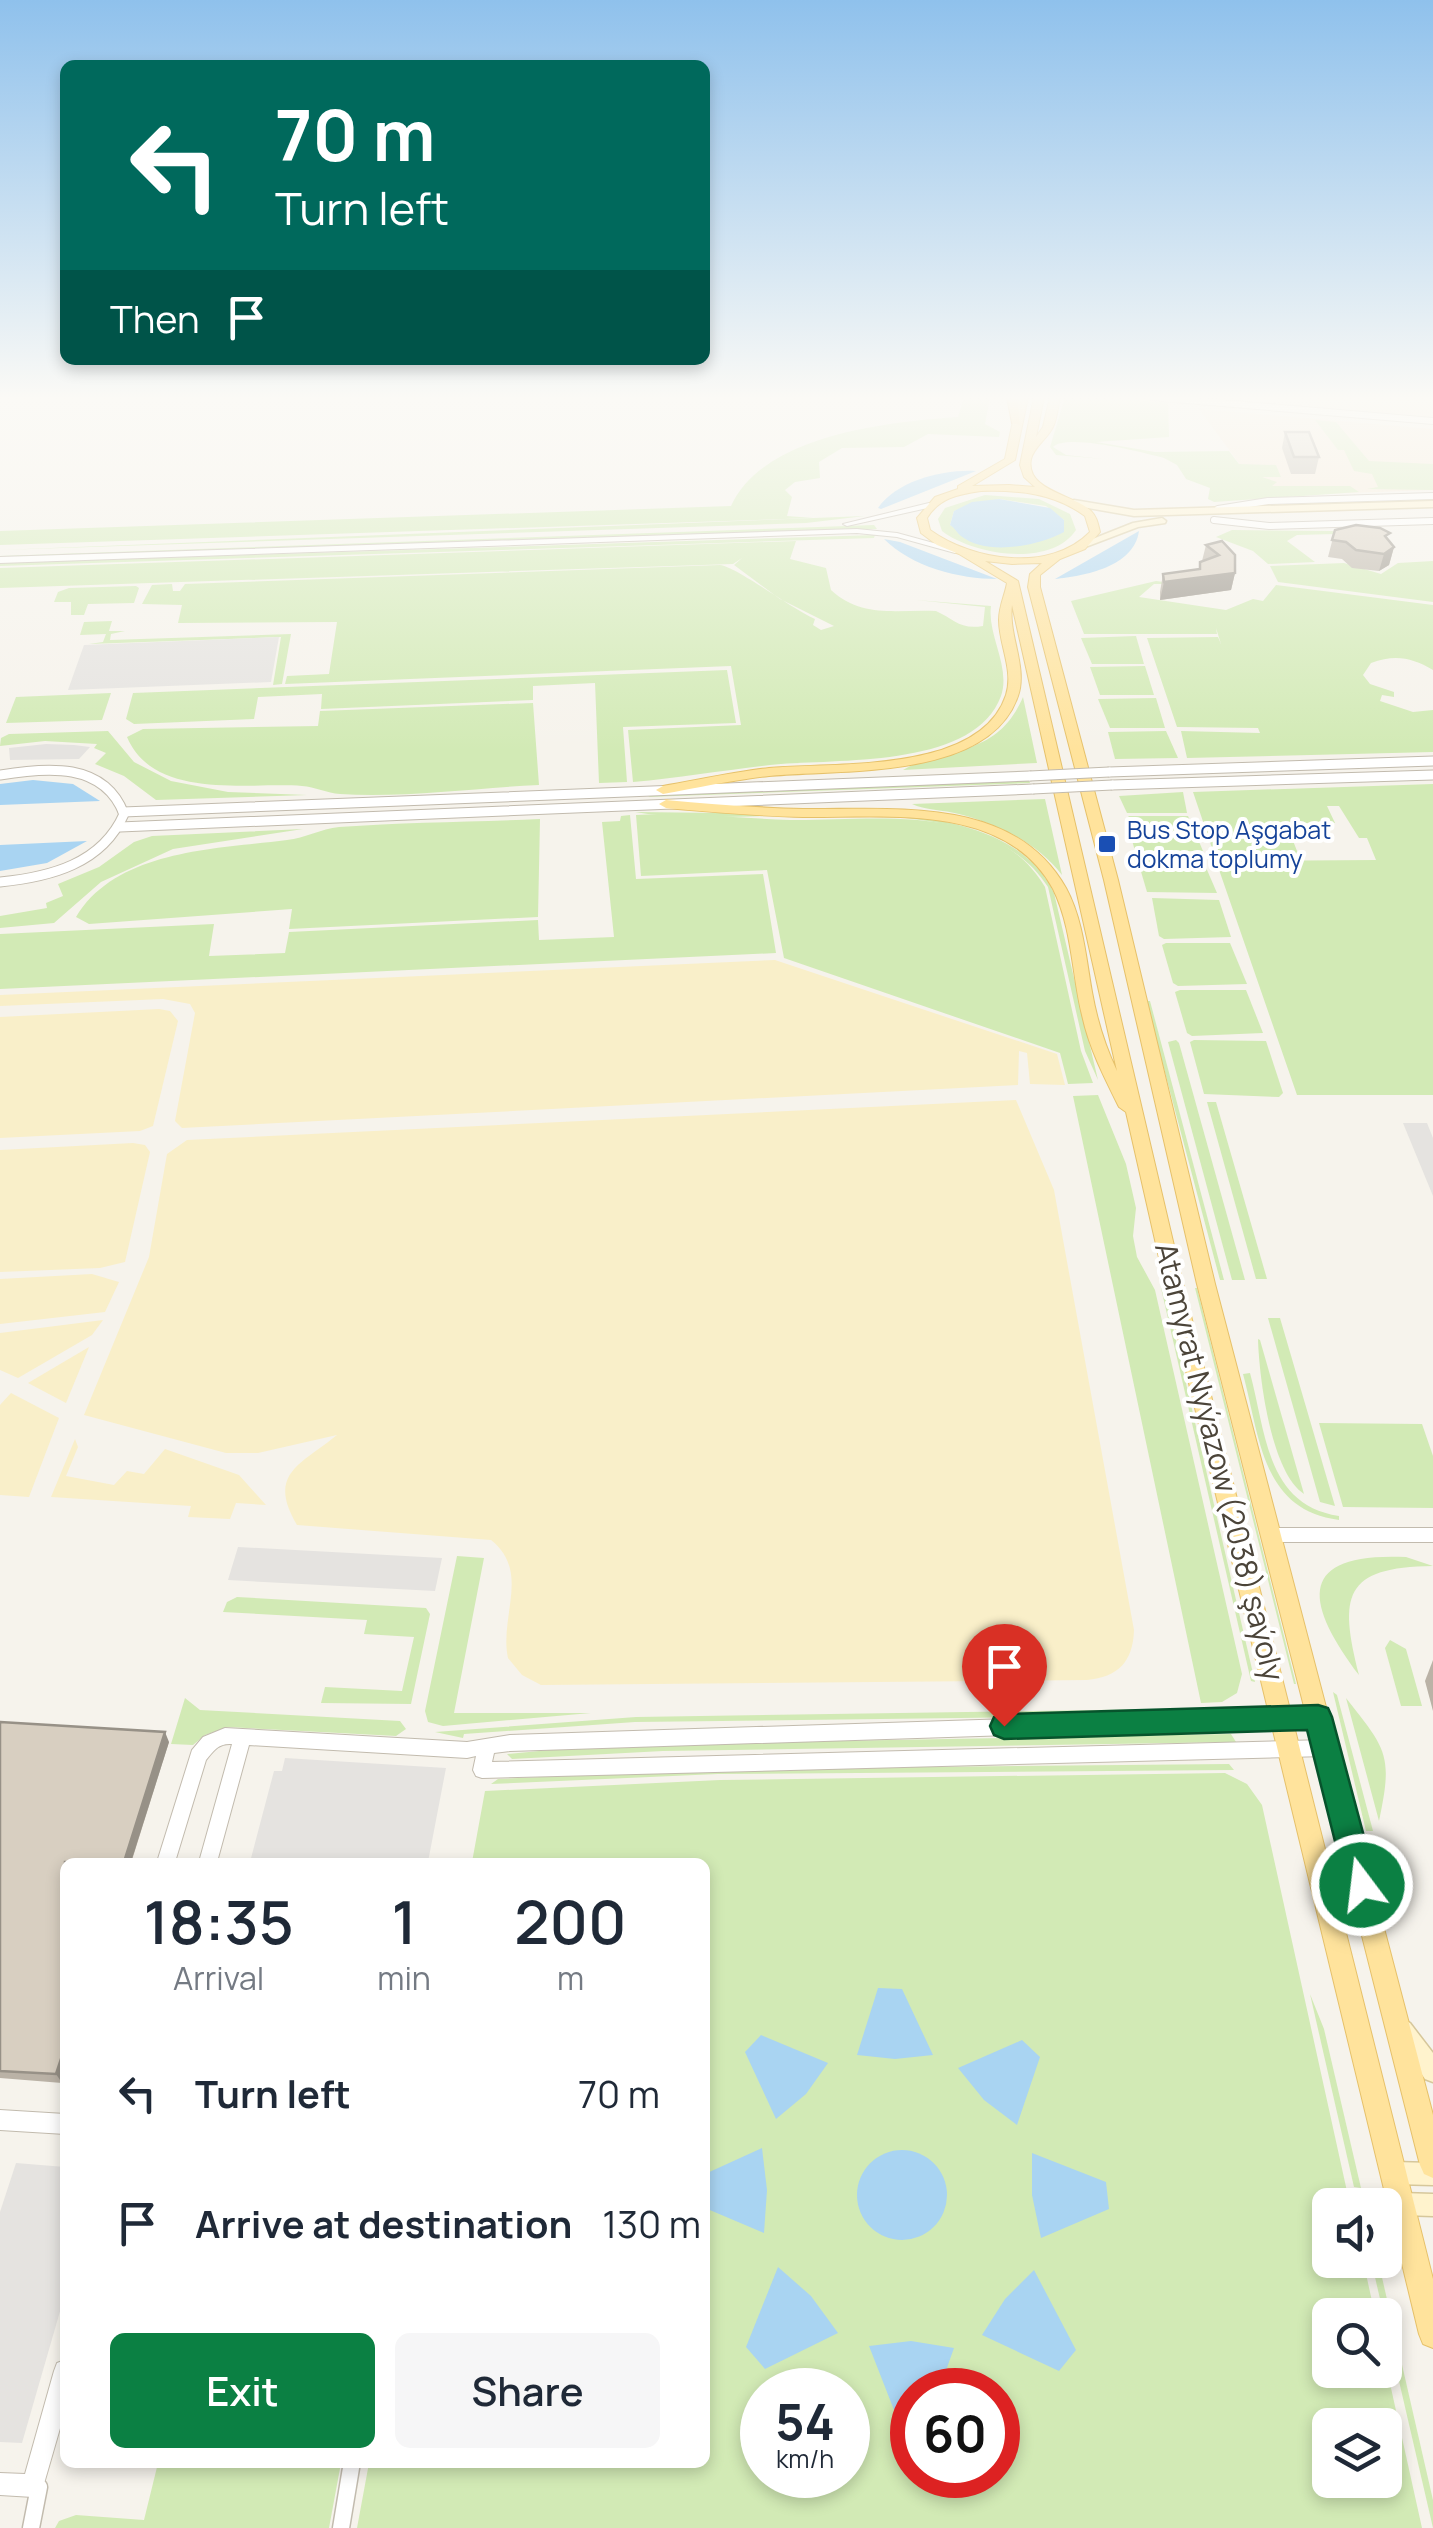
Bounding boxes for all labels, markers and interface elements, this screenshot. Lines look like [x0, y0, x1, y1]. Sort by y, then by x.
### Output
text: 70 m [275, 86, 435, 182]
icon: left [110, 100, 240, 230]
text: Turn left [275, 177, 449, 239]
icon: arrive [219, 290, 274, 345]
text: Then [110, 292, 199, 344]
place label: Bus Stop Aşgabat dokma toplumy [1127, 812, 1331, 876]
marker: Bus Stop Aşgabat dokma toplumy [1096, 833, 1118, 855]
street label: Atamyrat Nyýazow (2038) şaýoly [1146, 1238, 1295, 1685]
pin [962, 1624, 1047, 1727]
icon: arrive [977, 1639, 1032, 1694]
position arrow [1310, 1833, 1414, 1937]
text: 18:35 [143, 1880, 294, 1962]
text: 1 [391, 1880, 417, 1962]
text: 200 [514, 1880, 627, 1962]
text: Arrival [173, 1956, 264, 2000]
text: min [377, 1956, 431, 2000]
text: m [557, 1956, 584, 2000]
icon: left [110, 2066, 165, 2121]
text: Turn left [195, 2067, 351, 2119]
text: 70 m [578, 2067, 660, 2119]
map controls [1312, 2188, 1402, 2498]
button: sound [1312, 2188, 1402, 2278]
icon: arrive [110, 2196, 165, 2251]
text: Arrive at destination [195, 2197, 572, 2249]
text: 130 m [602, 2197, 701, 2249]
button: search [1312, 2298, 1402, 2388]
button: Exit [110, 2333, 375, 2448]
button: Share [395, 2333, 660, 2448]
speed limit sign: 60 [890, 2368, 1020, 2498]
text: 54 [775, 2387, 835, 2455]
button: layers [1312, 2408, 1402, 2498]
text: km/h [776, 2441, 834, 2476]

